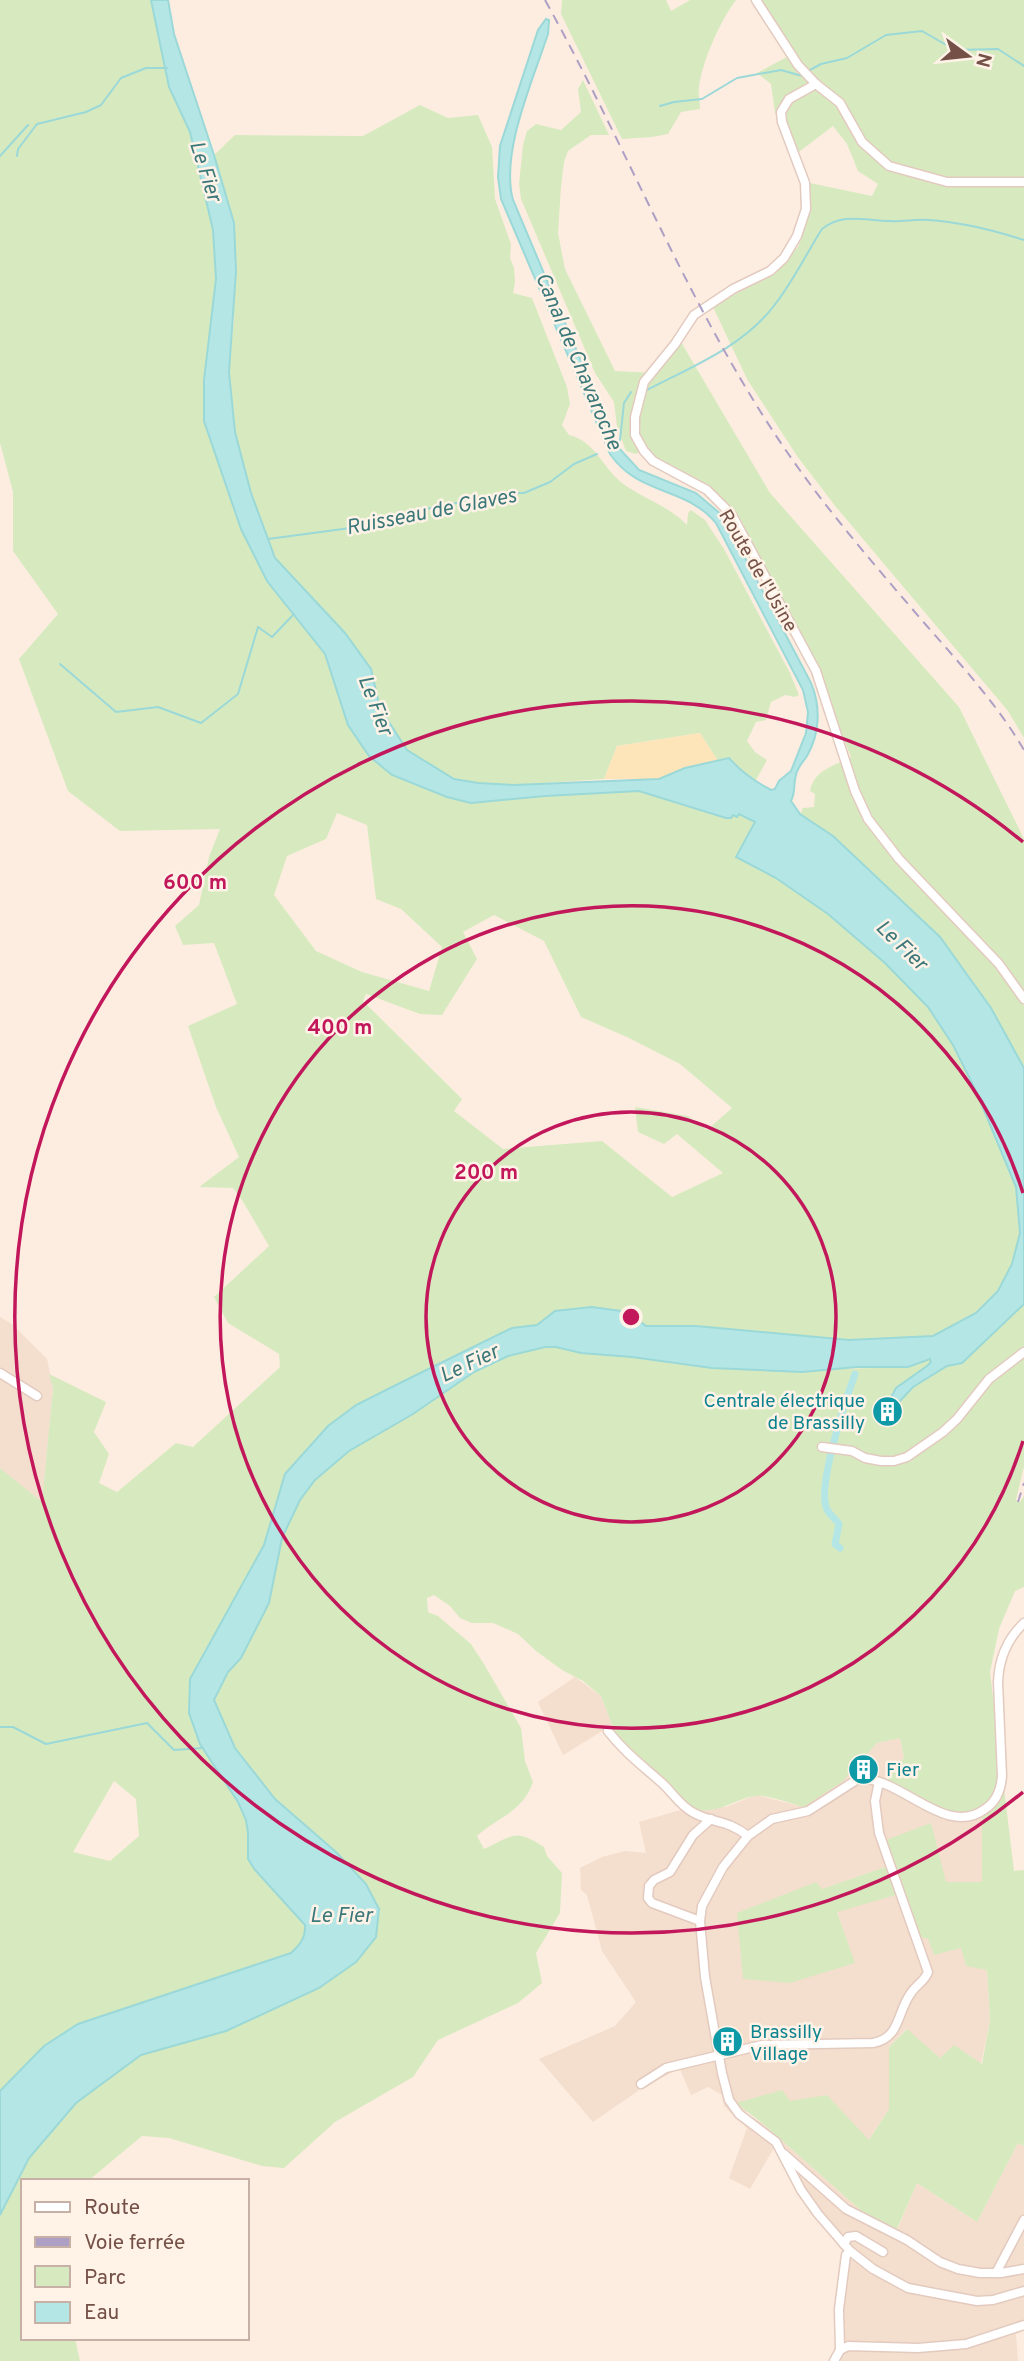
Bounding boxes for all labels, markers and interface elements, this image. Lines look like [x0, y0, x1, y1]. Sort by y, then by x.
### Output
north arrow [933, 21, 1003, 91]
text: N [969, 50, 996, 70]
water label: Le Fier [182, 138, 228, 207]
water label: Canal de Chavaroche [528, 269, 628, 455]
water label: Ruisseau de Glaves [344, 483, 519, 542]
street label: Route de l'Usine [713, 505, 802, 637]
water label: Le Fier [351, 672, 399, 741]
text: 600 m [163, 870, 227, 897]
water label: Le Fier [869, 915, 934, 979]
text: 400 m [308, 1015, 372, 1042]
text: 200 m [454, 1160, 518, 1187]
centre of rings [619, 1305, 643, 1329]
water label: Le Fier [436, 1338, 505, 1390]
place label: Centrale électrique de Brassilly [704, 1390, 865, 1436]
building icon: Centrale électrique de Brassilly [871, 1394, 905, 1428]
building icon: Fier [846, 1752, 880, 1786]
place label: Fier [886, 1759, 920, 1783]
water label: Le Fier [310, 1903, 374, 1930]
place label: Brassilly Village [750, 2021, 822, 2067]
building icon: Brassilly Village [710, 2025, 744, 2059]
legend [21, 2179, 248, 2340]
text: Route [84, 2195, 140, 2222]
text: Voie ferrée [84, 2230, 185, 2257]
text: Parc [84, 2265, 126, 2292]
text: Eau [84, 2300, 119, 2327]

